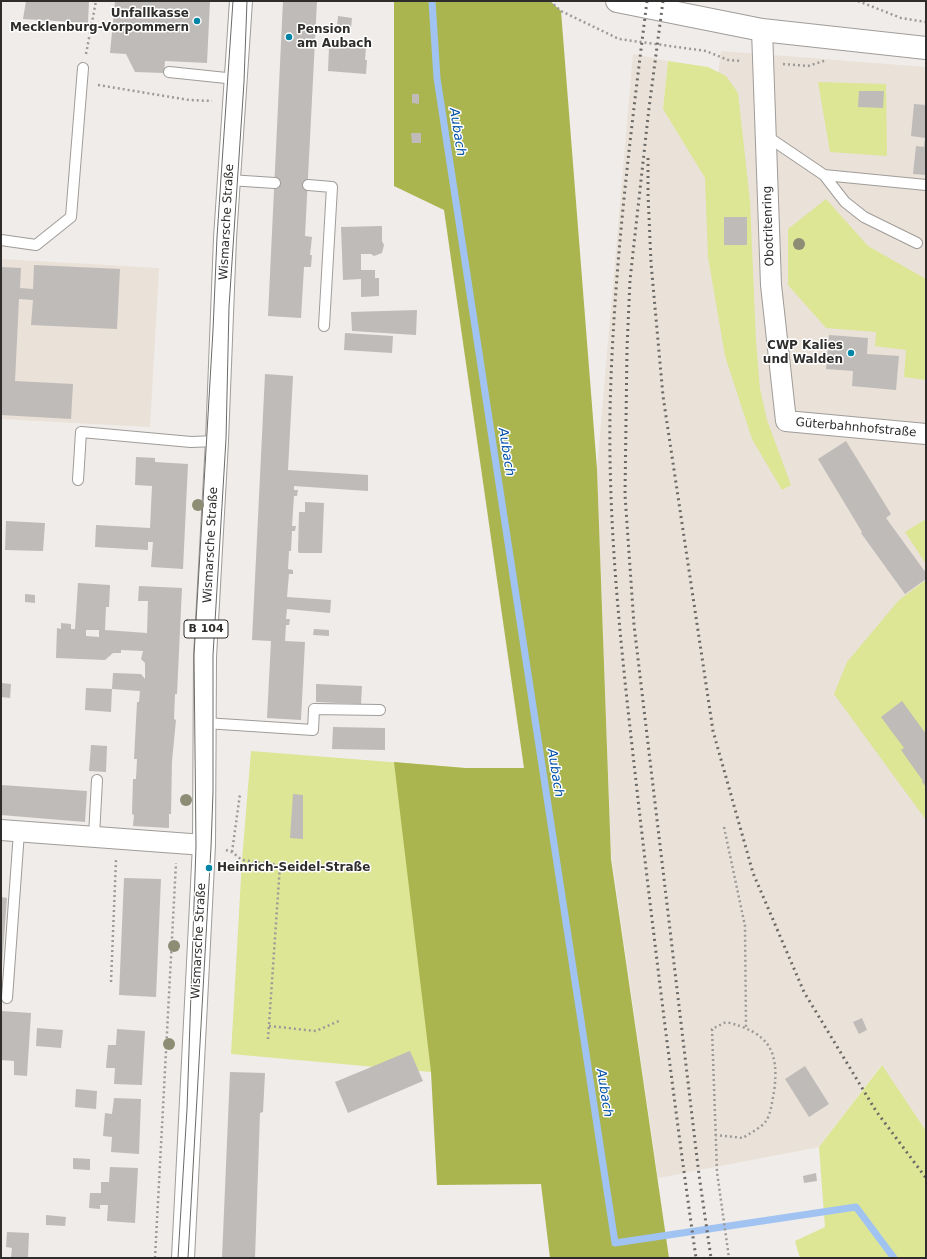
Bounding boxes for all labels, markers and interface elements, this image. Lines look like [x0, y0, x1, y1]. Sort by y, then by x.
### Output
place label: Unfallkasse Mecklenburg-Vorpommern [10, 7, 189, 35]
marker: Unfallkasse Mecklenburg-Vorpommern [192, 16, 202, 26]
place label: Pension am Aubach [297, 23, 372, 51]
marker: Pension am Aubach [284, 32, 294, 42]
water label: Aubach [445, 107, 469, 157]
street label: Wismarsche Straße [217, 164, 237, 280]
street label: Obotritenring [760, 185, 778, 267]
place label: CWP Kalies und Walden [763, 339, 843, 367]
marker: CWP Kalies und Walden [846, 348, 856, 358]
street label: Güterbahnhofstraße [795, 416, 917, 440]
water label: Aubach [494, 427, 518, 477]
street label: Wismarsche Straße [201, 487, 221, 603]
road number: B 104 [184, 620, 228, 638]
water label: Aubach [543, 748, 567, 798]
place label: Heinrich-Seidel-Straße [217, 861, 370, 875]
marker: Heinrich-Seidel-Straße [204, 863, 214, 873]
street label: Wismarsche Straße [189, 883, 209, 999]
water label: Aubach [592, 1068, 616, 1118]

